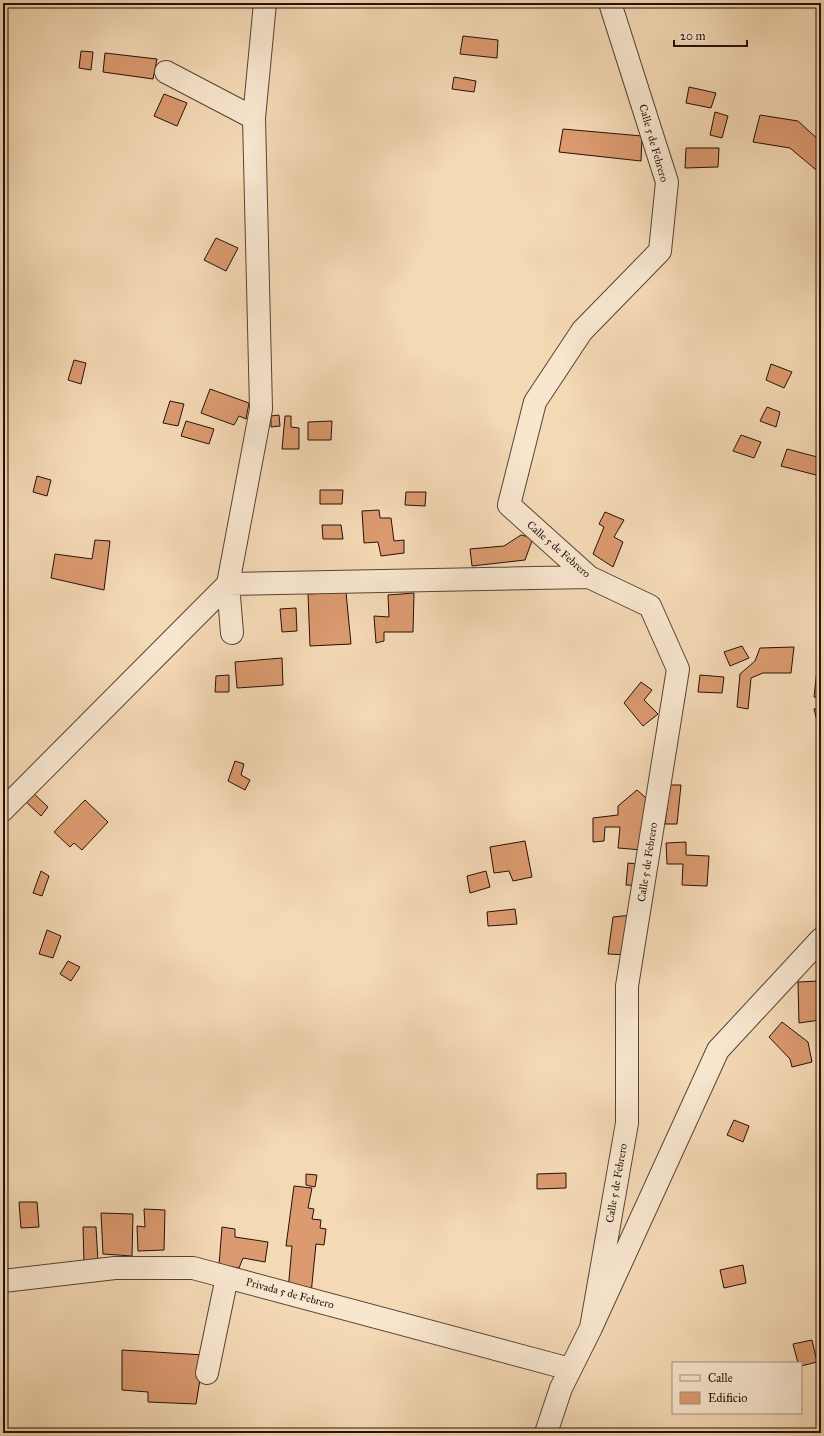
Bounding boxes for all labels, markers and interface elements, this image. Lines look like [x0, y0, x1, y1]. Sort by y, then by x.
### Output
scale bar [674, 22, 747, 48]
text: 20 m [680, 29, 706, 43]
street label: Calle 5 de Febrero [636, 103, 671, 184]
street label: Calle 5 de Febrero [524, 518, 593, 581]
street label: Calle 5 de Febrero [635, 821, 660, 903]
street label: Calle 5 de Febrero [603, 1142, 630, 1224]
street label: Privada 5 de Febrero [244, 1275, 336, 1312]
legend [672, 1362, 802, 1414]
text: Calle [708, 1371, 733, 1385]
text: Edificio [708, 1391, 747, 1405]

